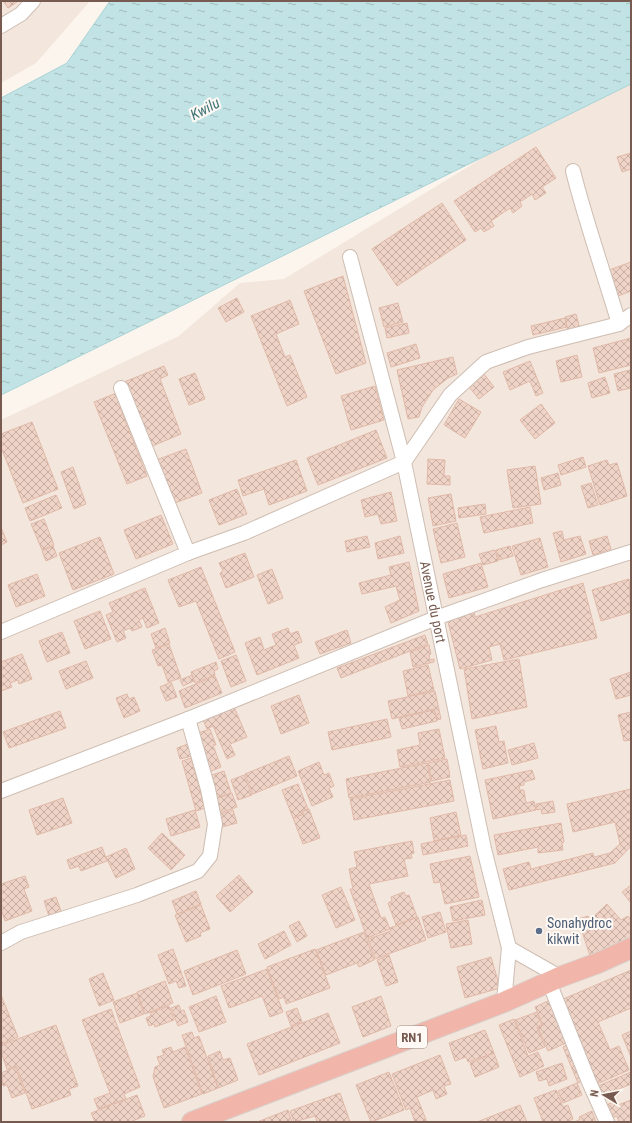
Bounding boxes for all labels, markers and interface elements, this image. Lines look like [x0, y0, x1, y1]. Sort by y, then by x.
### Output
water label: Kwilu [187, 94, 223, 124]
street label: Avenue du port [417, 560, 449, 644]
place label: Sonahydroc kikwit [547, 915, 612, 947]
marker: Sonahydroc kikwit [534, 926, 544, 936]
road number: RN1 [397, 1026, 427, 1048]
north arrow [584, 1075, 624, 1115]
text: N [588, 1089, 602, 1098]

